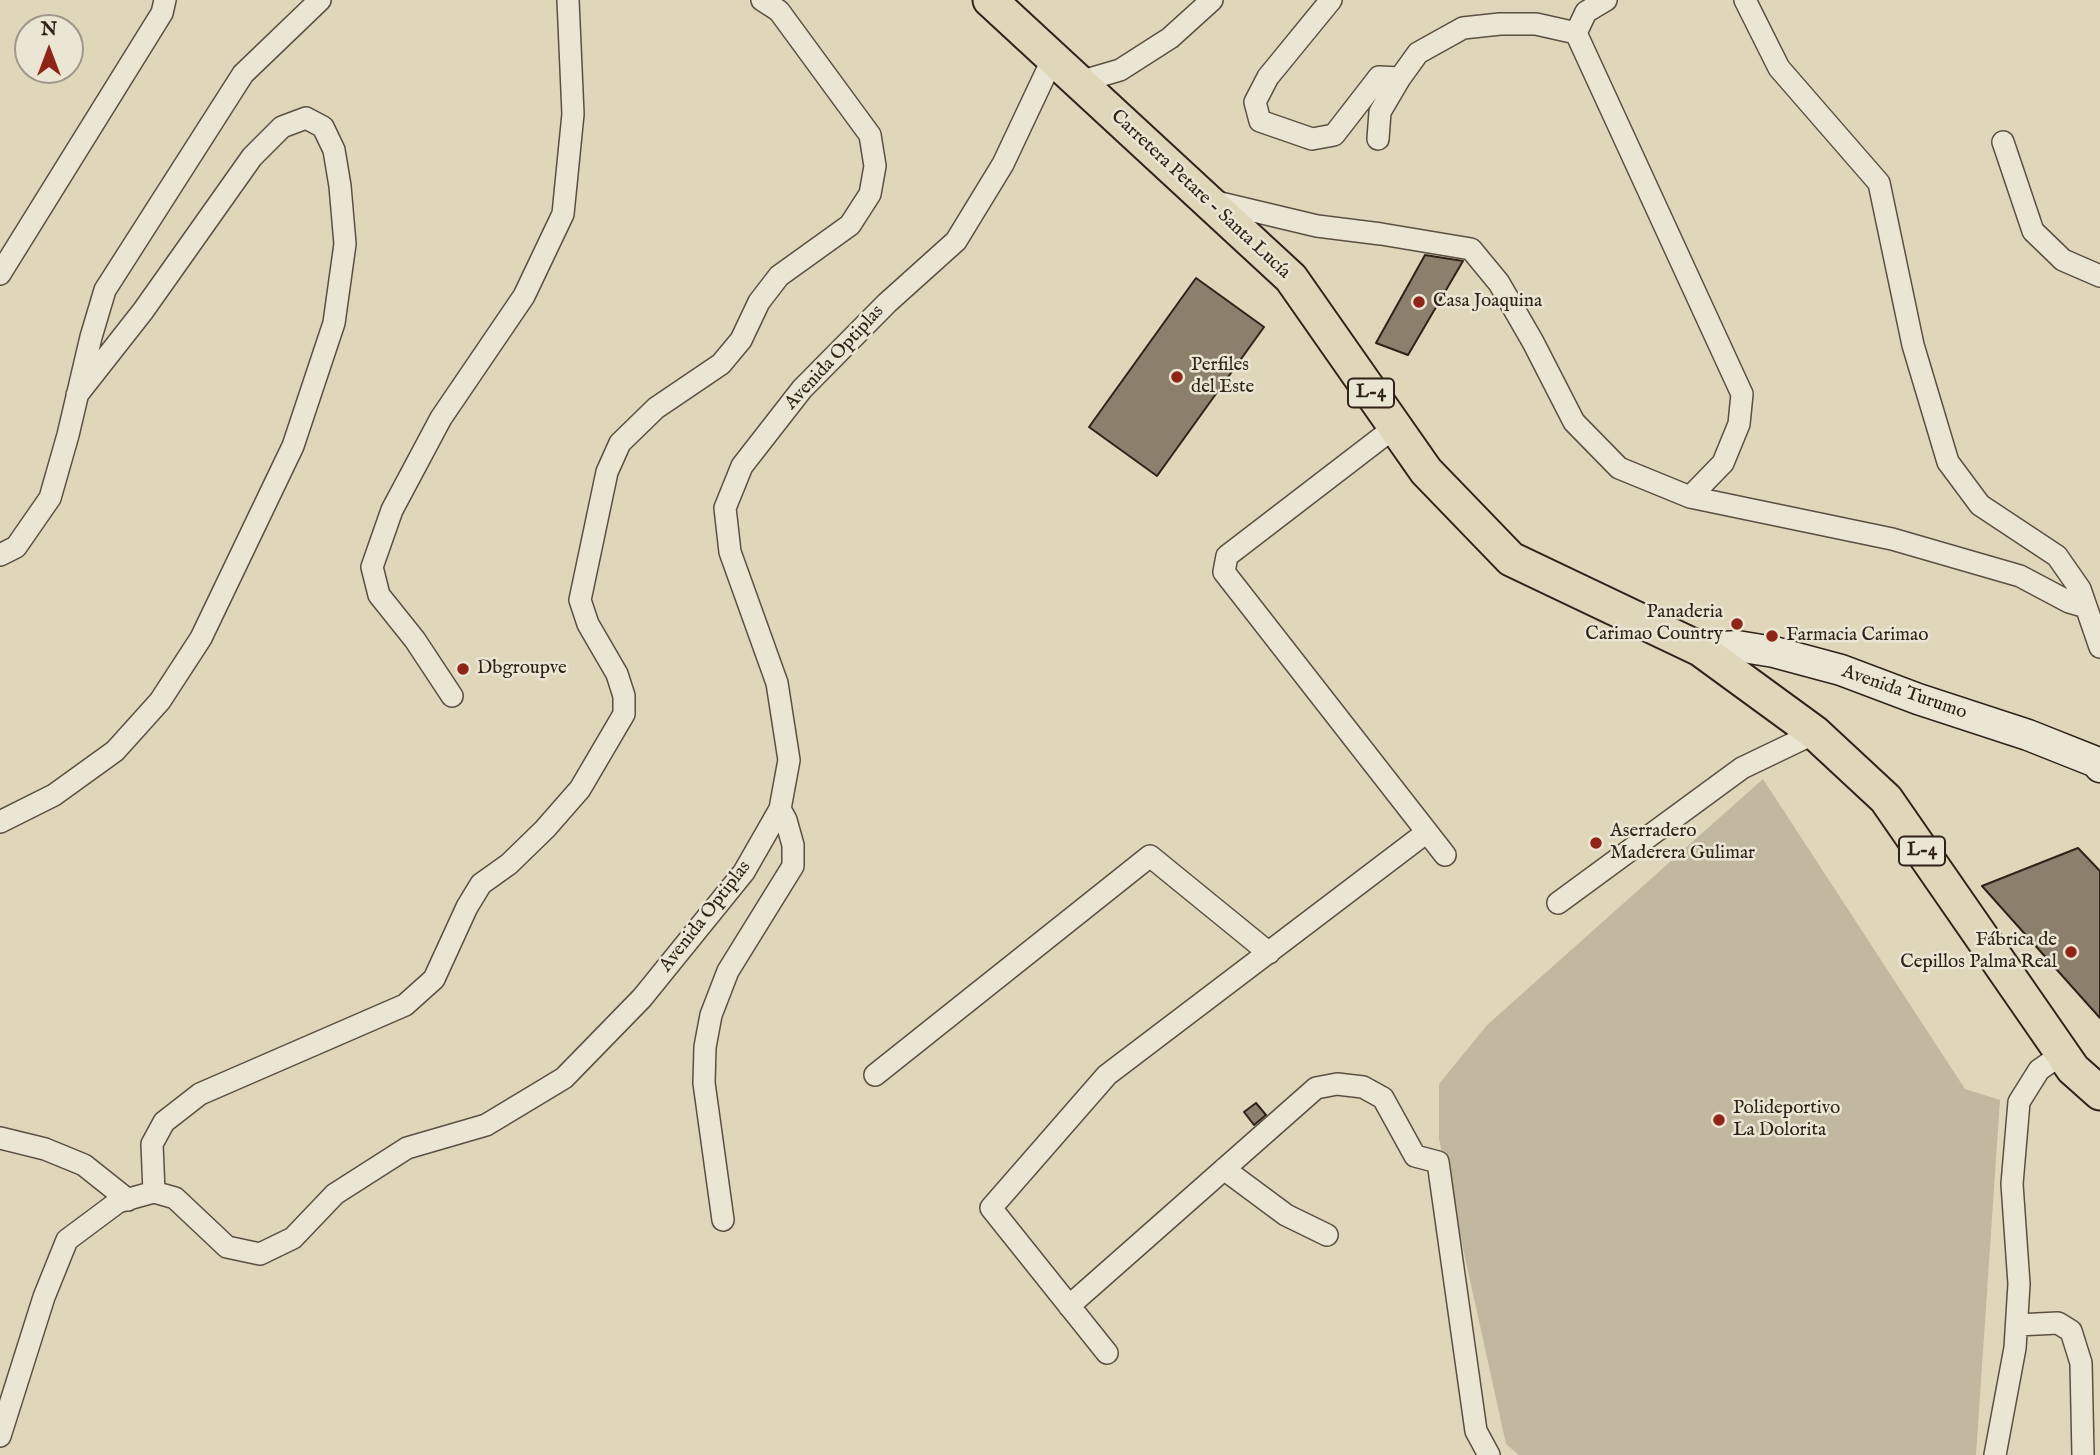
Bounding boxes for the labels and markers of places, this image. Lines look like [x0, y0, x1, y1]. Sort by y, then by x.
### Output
place label: Casa Joaquina [1433, 291, 1542, 313]
marker: Casa Joaquina [1411, 294, 1427, 310]
place label: Perfiles del Este [1191, 355, 1254, 399]
marker: Perfiles del Este [1169, 369, 1185, 385]
place label: Panaderia Carimao Country [1585, 602, 1723, 646]
marker: Panaderia Carimao Country [1729, 616, 1745, 632]
place label: Farmacia Carimao [1786, 625, 1928, 647]
marker: Farmacia Carimao [1764, 628, 1780, 644]
place label: Dbgroupve [477, 658, 567, 680]
marker: Dbgroupve [455, 661, 471, 677]
place label: Aserradero Maderera Gulimar [1610, 821, 1755, 865]
marker: Aserradero Maderera Gulimar [1588, 835, 1604, 851]
place label: Fábrica de Cepillos Palma Real [1900, 930, 2057, 974]
marker: Fábrica de Cepillos Palma Real [2063, 944, 2079, 960]
place label: Polideportivo La Dolorita [1733, 1098, 1840, 1142]
marker: Polideportivo La Dolorita [1711, 1112, 1727, 1128]

